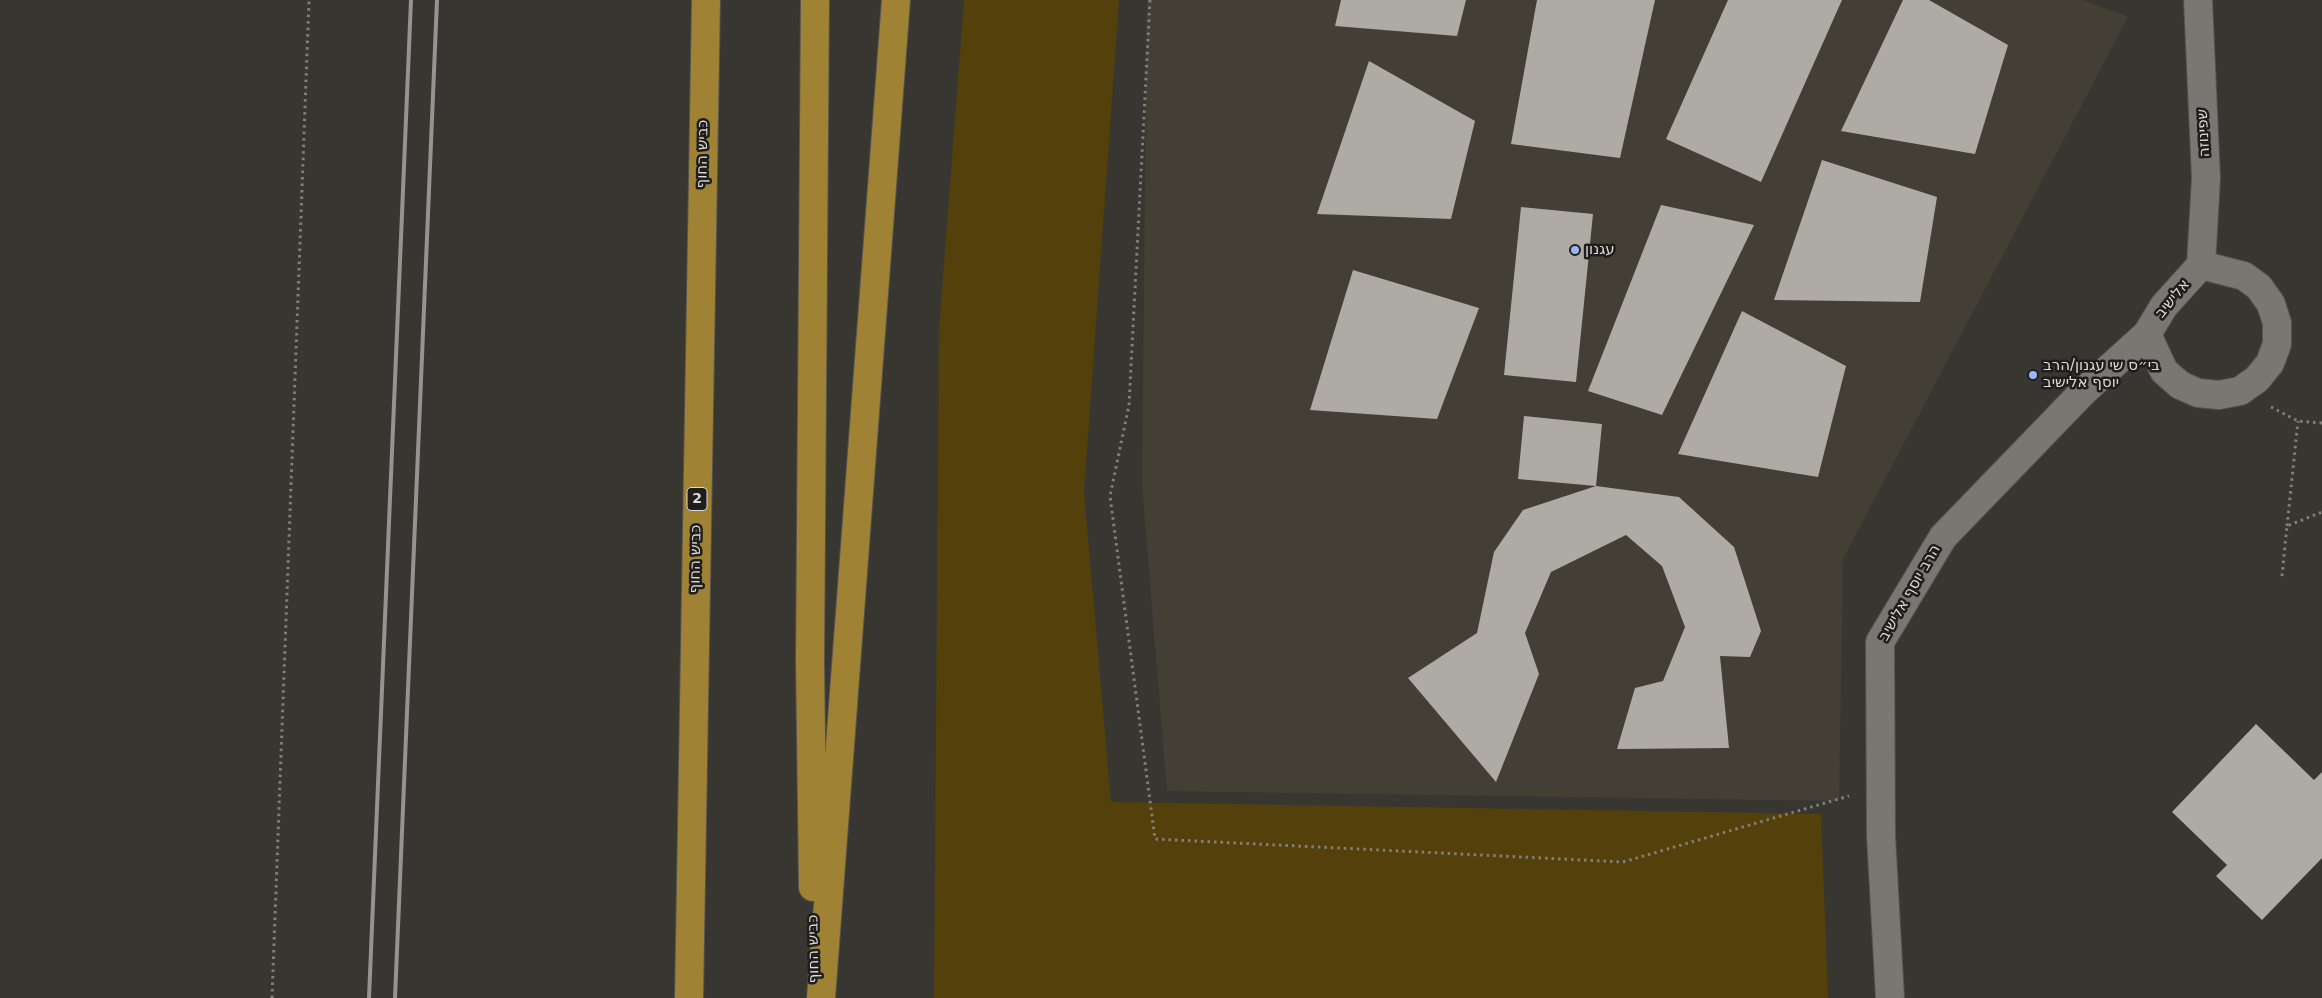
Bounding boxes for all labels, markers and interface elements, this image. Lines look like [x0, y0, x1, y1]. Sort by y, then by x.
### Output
street label: שפינוזה [2194, 108, 2214, 158]
street label: כביש החוף [693, 120, 713, 188]
place label: עגנון [1585, 241, 1615, 259]
marker: עגנון [1569, 244, 1581, 256]
street label: אלישיב [2152, 276, 2194, 322]
place label: בי״ס שי עגנון/הרב יוסף אלישיב [2043, 357, 2160, 392]
marker: בי״ס שי עגנון/הרב יוסף אלישיב [2027, 369, 2039, 381]
road number: 2 [687, 488, 707, 510]
street label: כביש החוף [686, 525, 706, 593]
street label: הרב יוסף אלישיב [1875, 542, 1945, 644]
street label: כביש החוף [804, 915, 824, 983]

